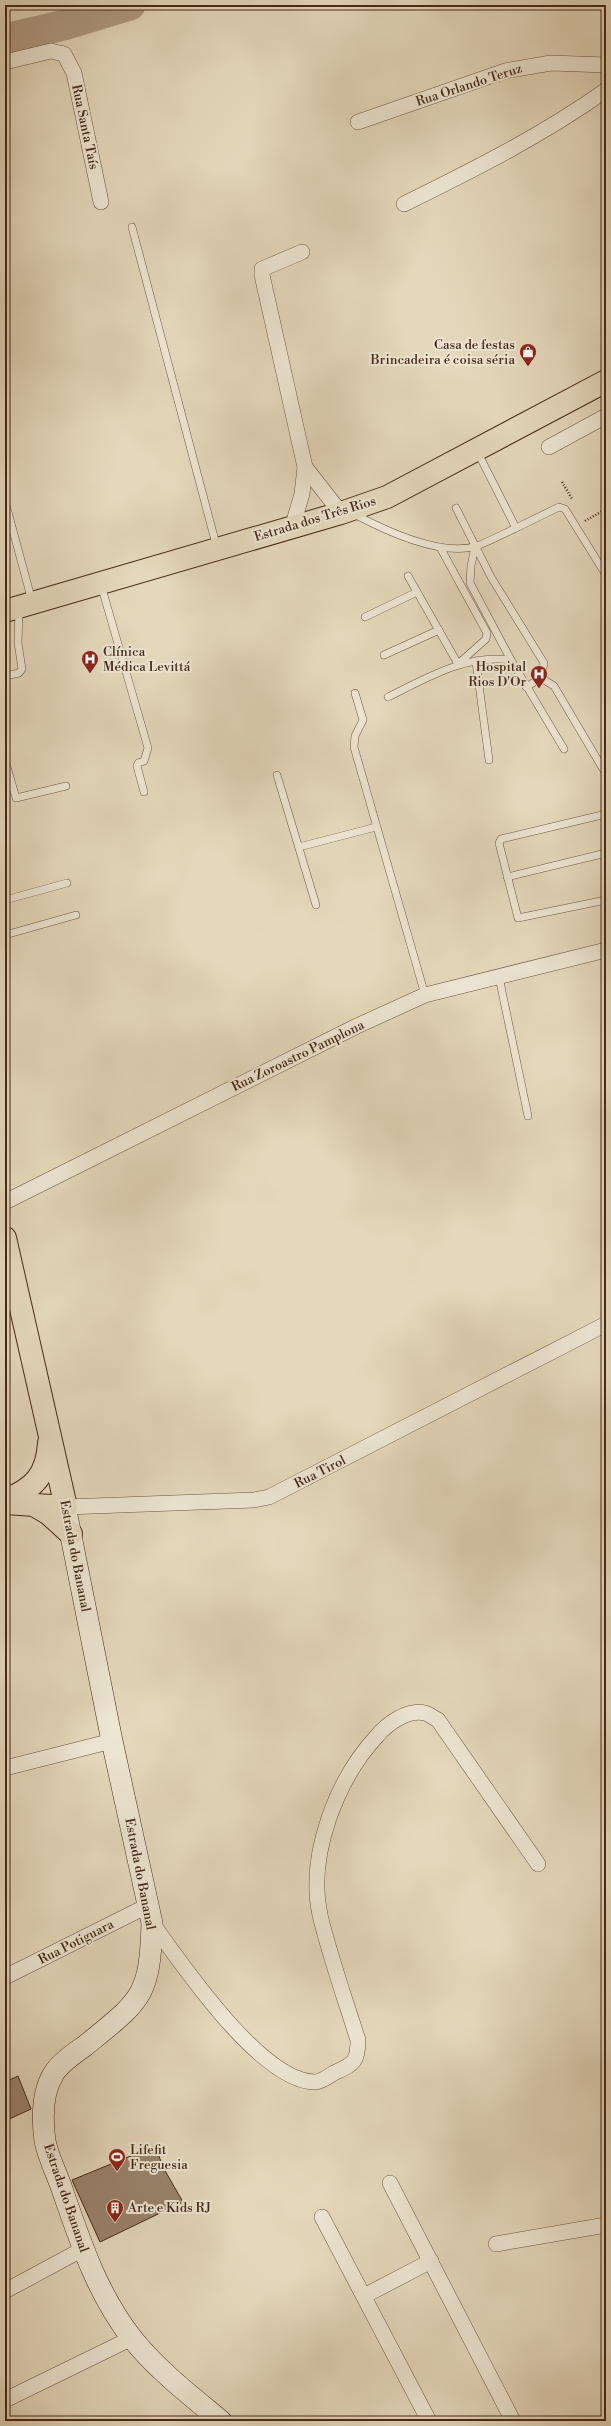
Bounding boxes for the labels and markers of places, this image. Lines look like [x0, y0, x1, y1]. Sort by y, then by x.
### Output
place label: Casa de festas Brincadeira é coisa séria [369, 337, 515, 368]
shop icon: Casa de festas Brincadeira é coisa séria [518, 342, 538, 367]
place label: Clínica Médica Levittá [103, 644, 191, 675]
hospital icon: Clínica Médica Levittá [80, 649, 100, 674]
place label: Hospital Rios D'Or [468, 659, 526, 690]
hospital icon: Hospital Rios D'Or [529, 664, 549, 689]
place label: Lifefit Freguesia [130, 2142, 188, 2173]
sports icon: Lifefit Freguesia [107, 2147, 127, 2172]
building icon: Arte e Kids RJ [105, 2198, 125, 2223]
place label: Arte e Kids RJ [127, 2200, 211, 2216]

